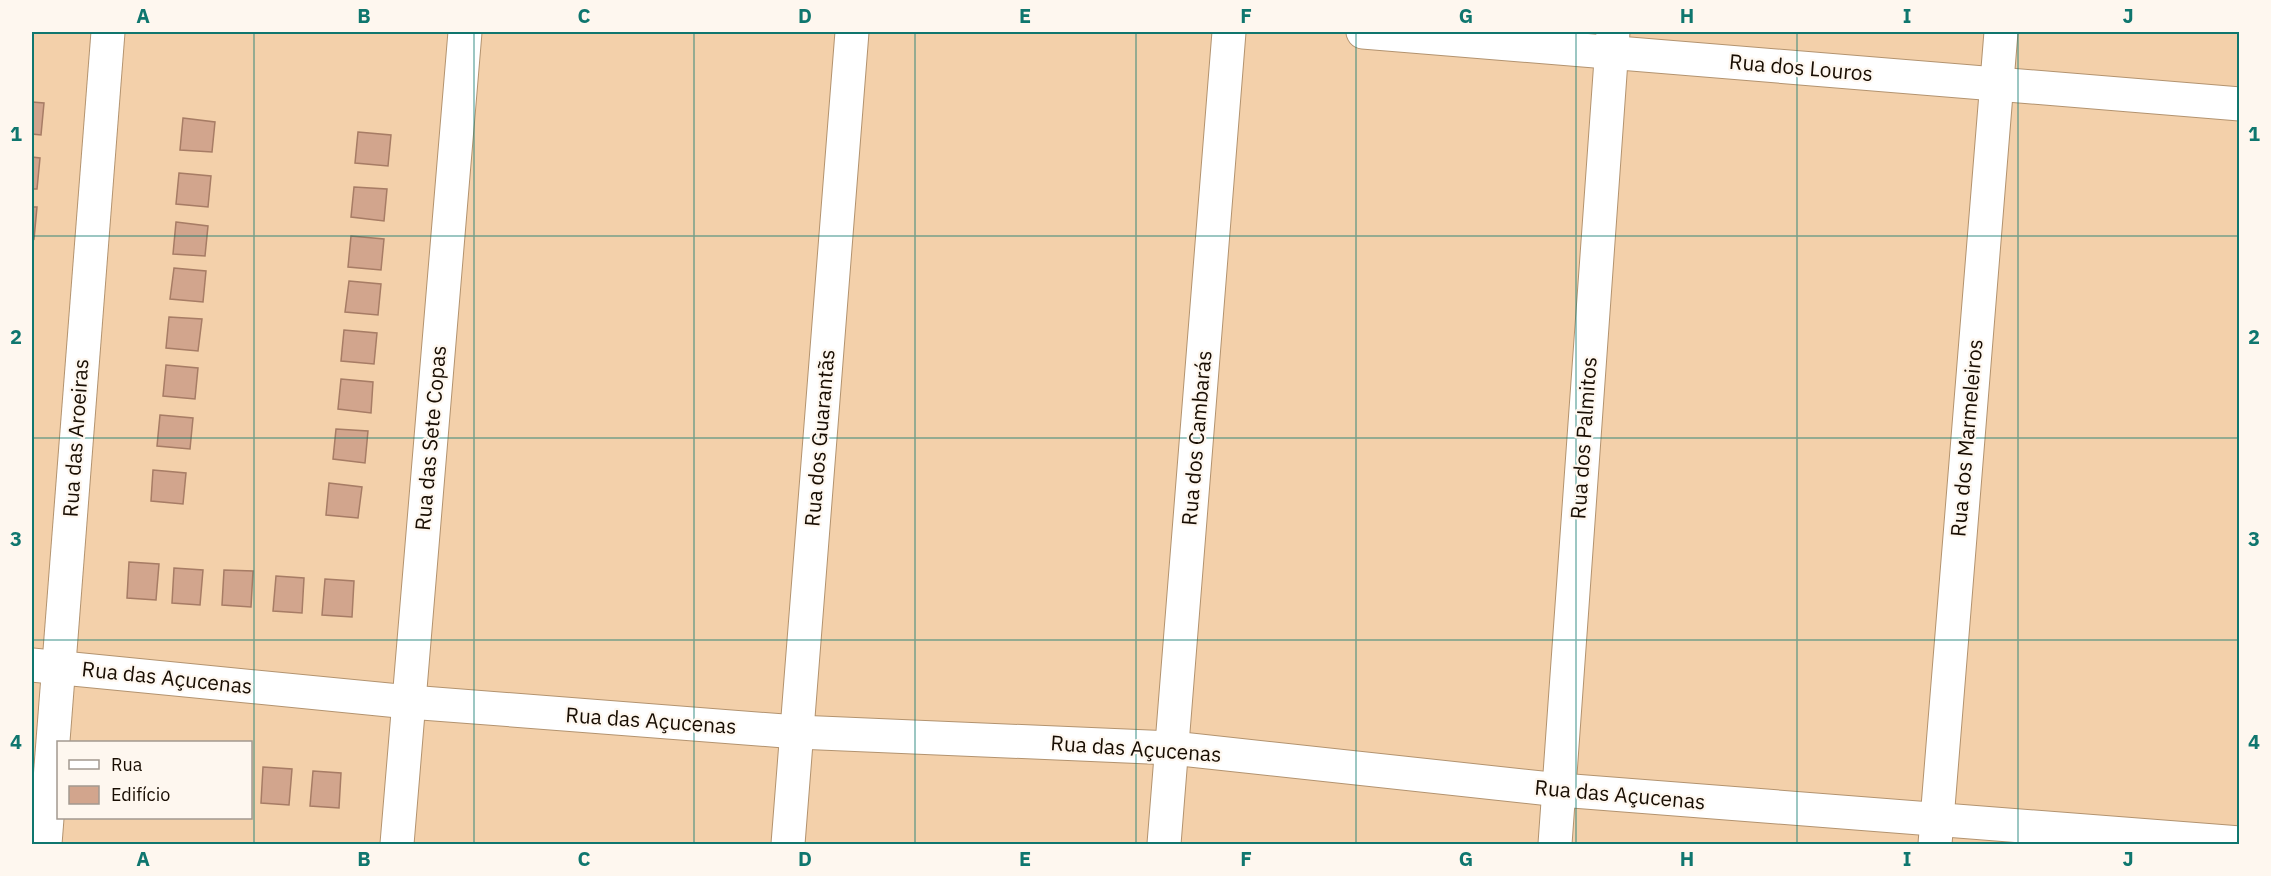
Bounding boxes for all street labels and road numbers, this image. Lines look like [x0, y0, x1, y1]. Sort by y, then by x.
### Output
street label: Rua dos Louros [1728, 47, 1874, 87]
street label: Rua dos Marmeleiros [1943, 338, 1989, 538]
street label: Rua das Sete Copas [408, 344, 452, 532]
street label: Rua dos Guarantãs [797, 348, 841, 528]
street label: Rua dos Cambarás [1174, 349, 1218, 527]
street label: Rua dos Palmitos [1563, 356, 1603, 520]
street label: Rua das Aroeiras [55, 358, 95, 518]
street label: Rua das Açucenas [80, 654, 254, 700]
street label: Rua das Açucenas [565, 700, 738, 740]
street label: Rua das Açucenas [1050, 728, 1223, 768]
street label: Rua das Açucenas [1533, 773, 1707, 815]

